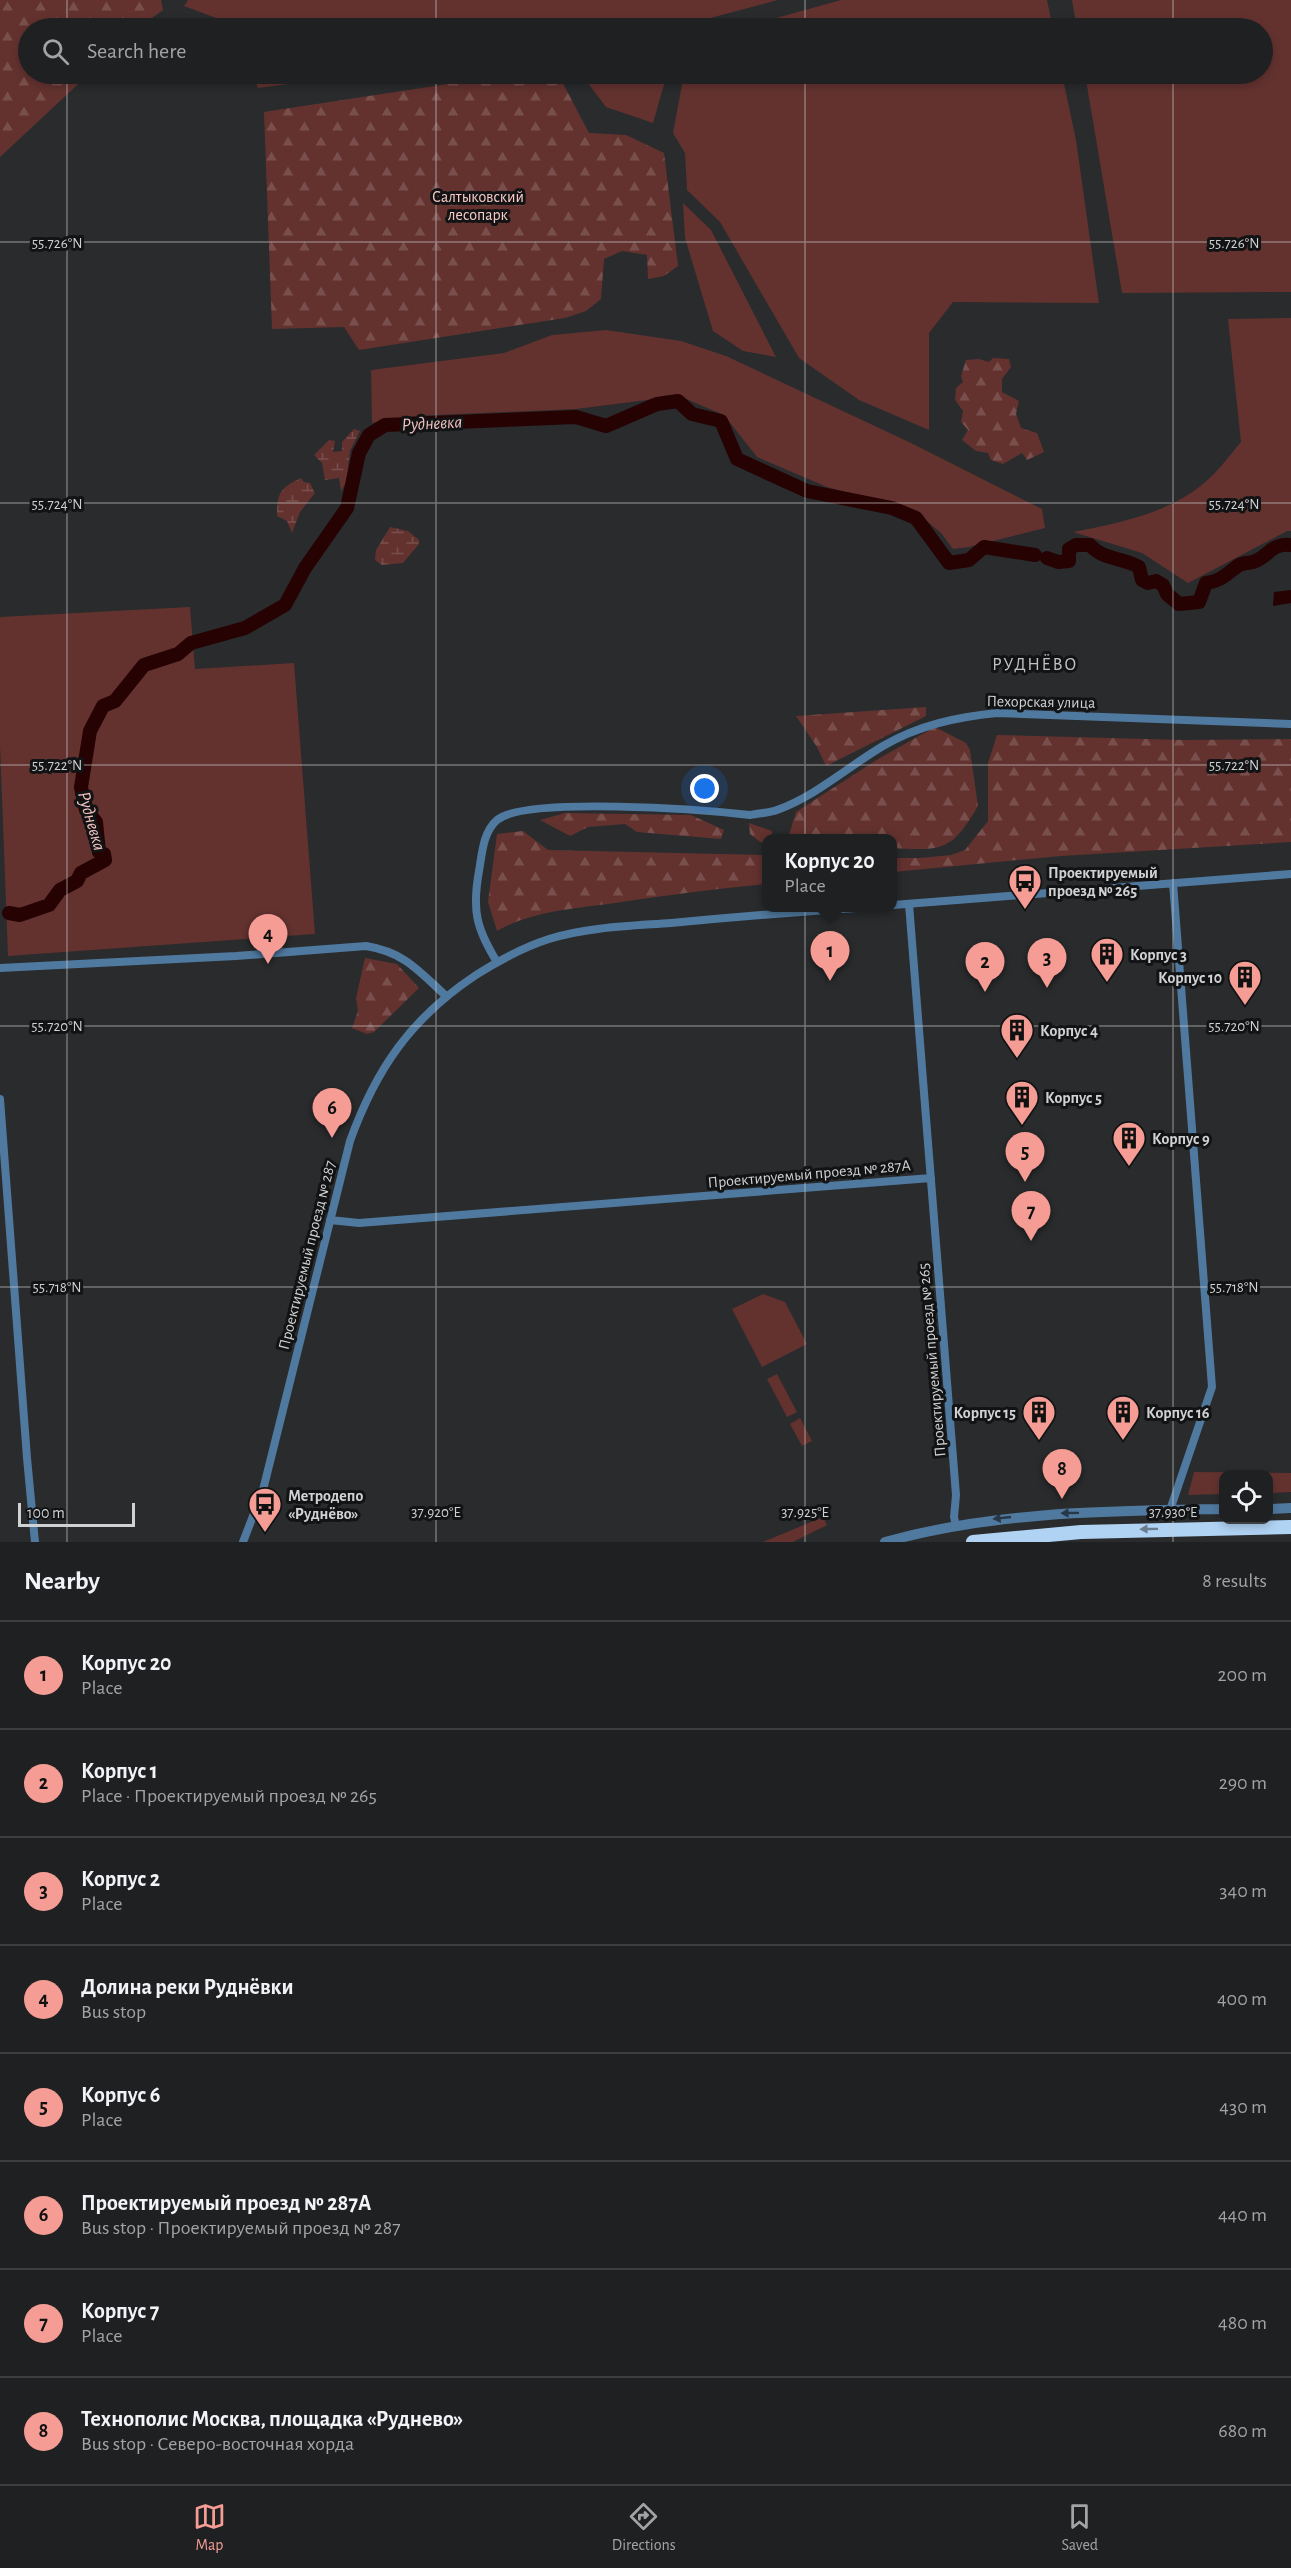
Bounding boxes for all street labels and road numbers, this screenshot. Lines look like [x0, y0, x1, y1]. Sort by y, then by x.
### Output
street label: Пехорская улица [986, 693, 1096, 712]
street label: Проектируемый проезд № 287А [707, 1157, 912, 1192]
street label: Проектируемый проезд № 287 [276, 1159, 339, 1352]
street label: Проектируемый проезд № 265 [916, 1262, 949, 1458]

